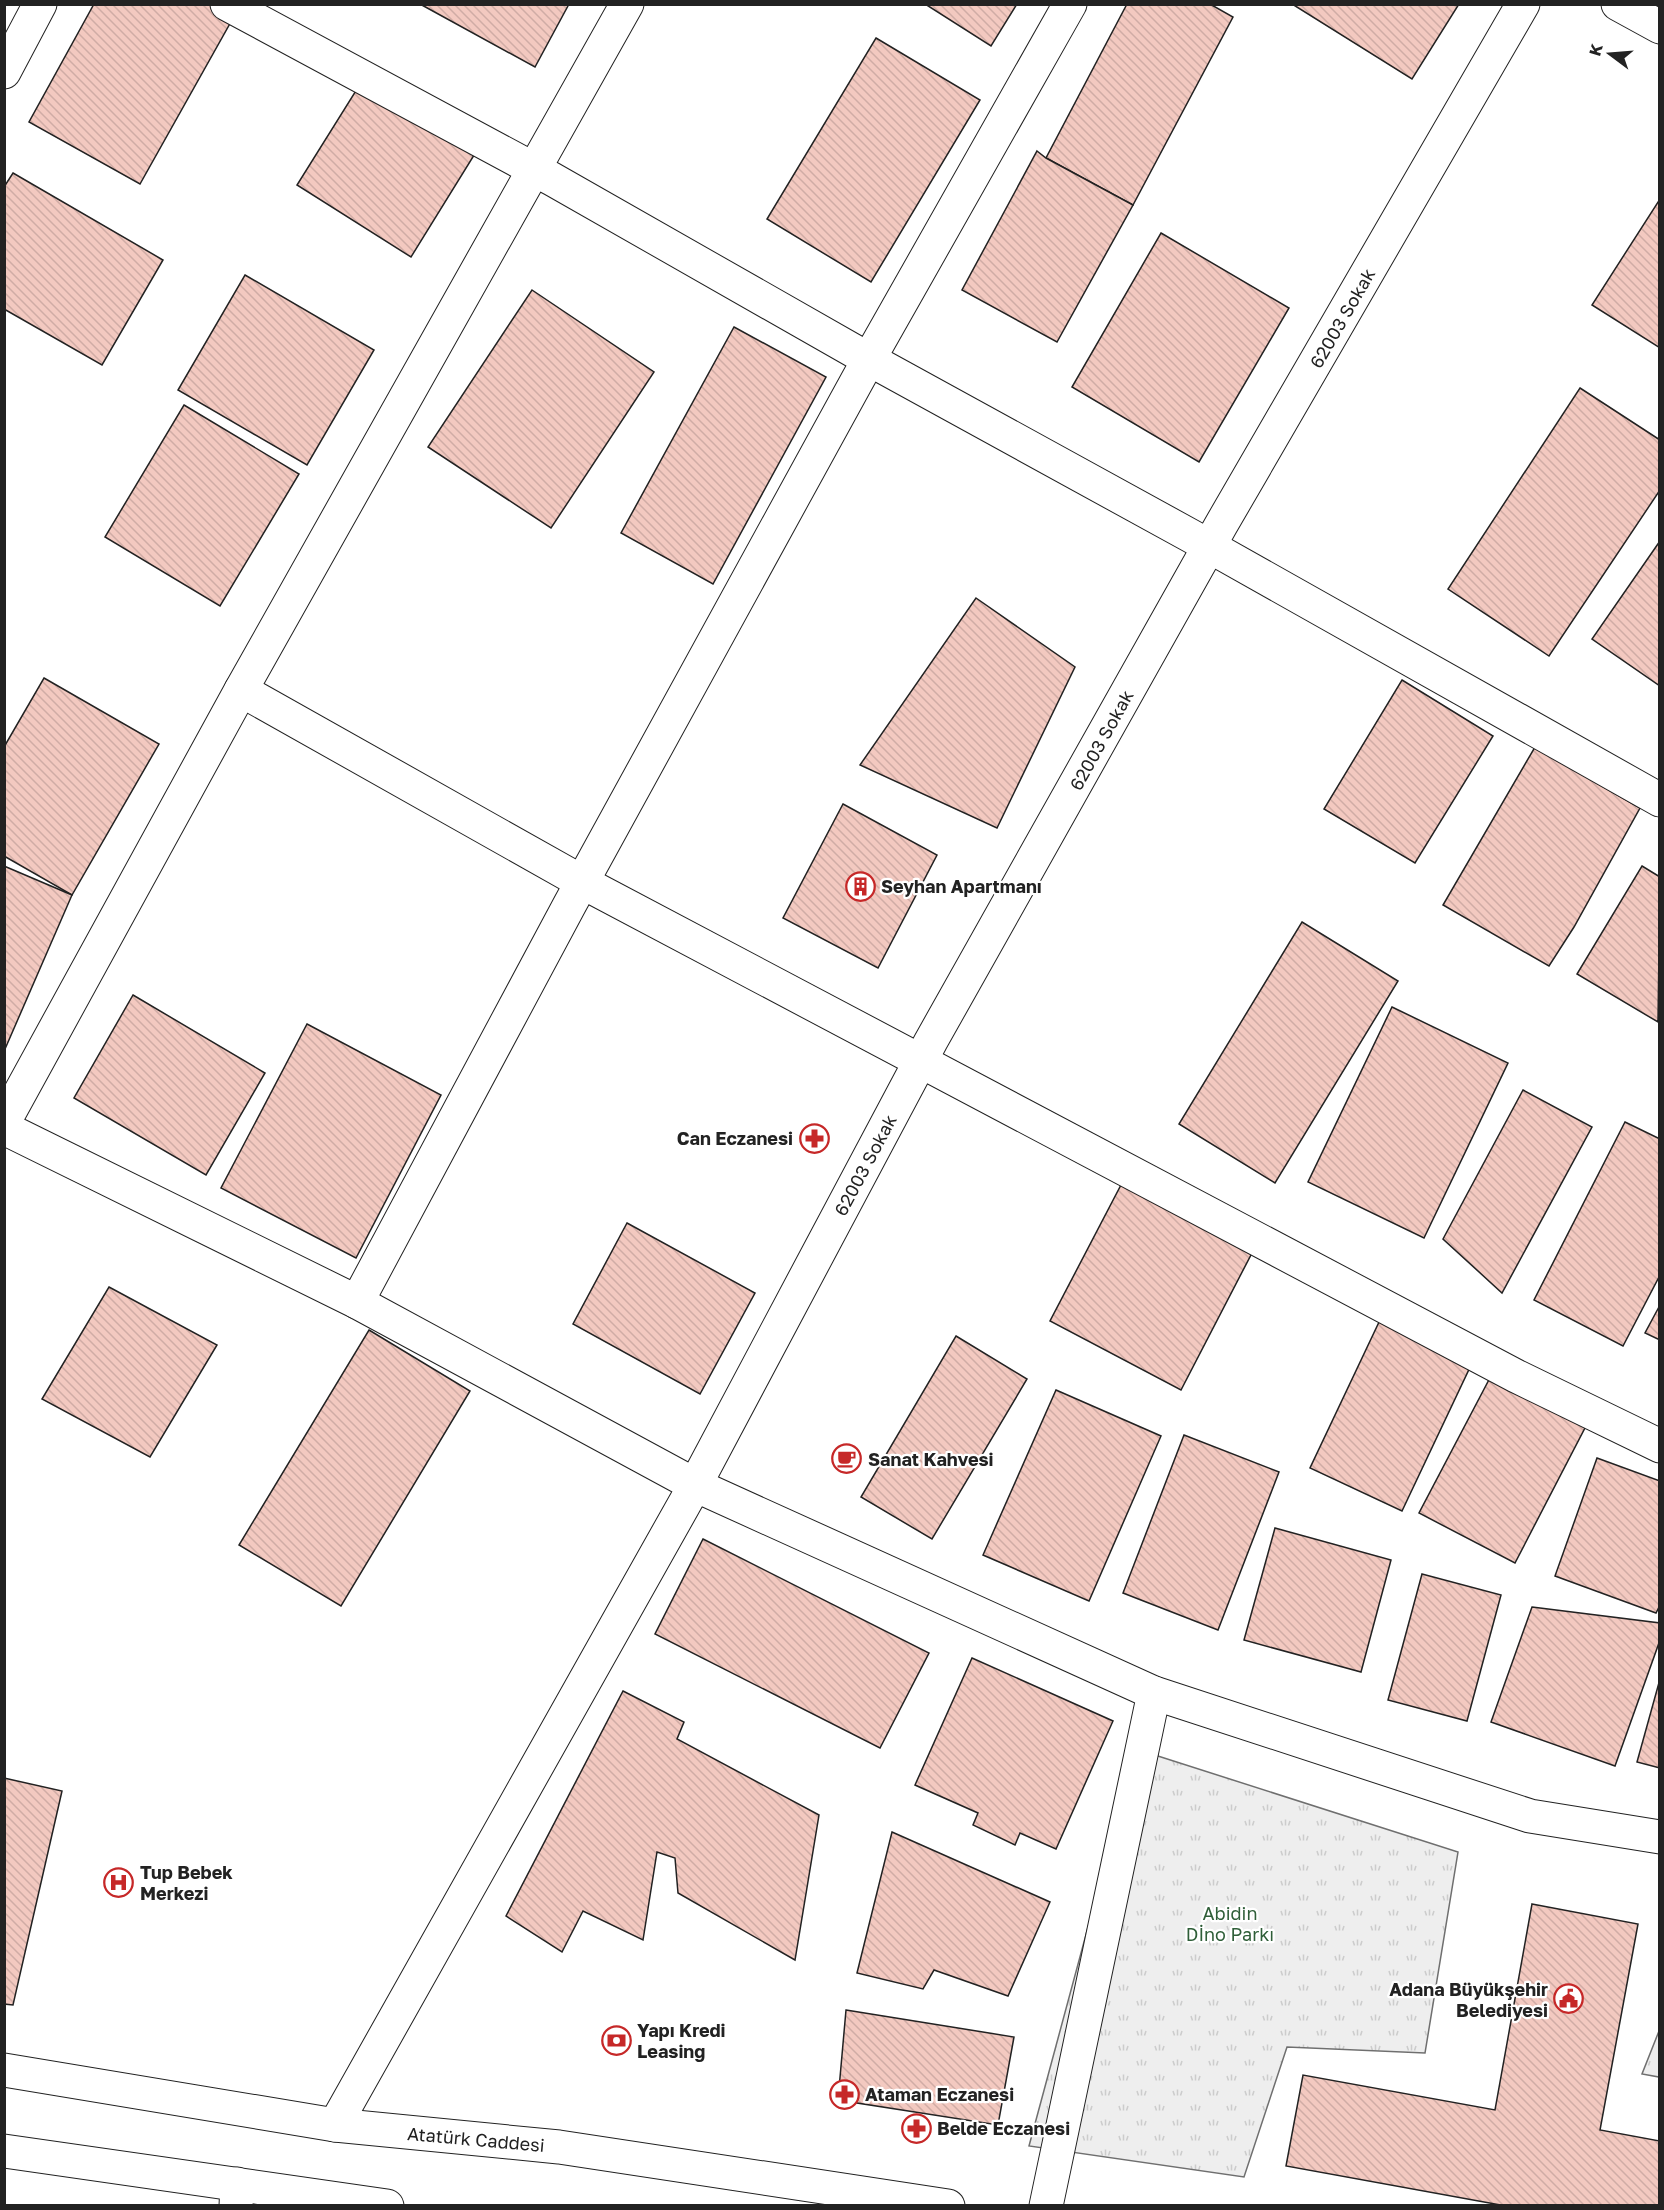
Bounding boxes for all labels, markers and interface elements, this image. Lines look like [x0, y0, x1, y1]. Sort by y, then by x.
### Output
north arrow [1580, 24, 1640, 84]
text: K [1584, 41, 1607, 58]
street label: 62003 Sokak [1305, 264, 1379, 372]
street label: 62003 Sokak [1064, 686, 1138, 794]
building icon: Seyhan Apartmanı [844, 870, 876, 902]
place label: Seyhan Apartmanı [881, 875, 1042, 897]
street label: 62003 Sokak [829, 1111, 901, 1219]
pharmacy icon: Can Eczanesi [798, 1122, 830, 1154]
place label: Can Eczanesi [677, 1127, 793, 1149]
cafe icon: Sanat Kahvesi [831, 1443, 863, 1475]
place label: Sanat Kahvesi [868, 1448, 994, 1470]
place label: Tup Bebek Merkezi [140, 1861, 233, 1904]
hospital icon: Tup Bebek Merkezi [103, 1866, 135, 1898]
park label: Abidin Dİno Parkı [1186, 1902, 1274, 1945]
place label: Adana Büyükşehir Belediyesi [1389, 1978, 1548, 2021]
public building icon: Adana Büyükşehir Belediyesi [1553, 1983, 1585, 2015]
place label: Yapı Kredi Leasing [637, 2019, 726, 2062]
bank icon: Yapı Kredi Leasing [600, 2024, 632, 2056]
pharmacy icon: Ataman Eczanesi [828, 2078, 860, 2110]
place label: Ataman Eczanesi [865, 2083, 1014, 2105]
pharmacy icon: Belde Eczanesi [900, 2112, 932, 2144]
place label: Belde Eczanesi [937, 2117, 1070, 2139]
street label: Atatürk Caddesi [406, 2122, 546, 2156]

